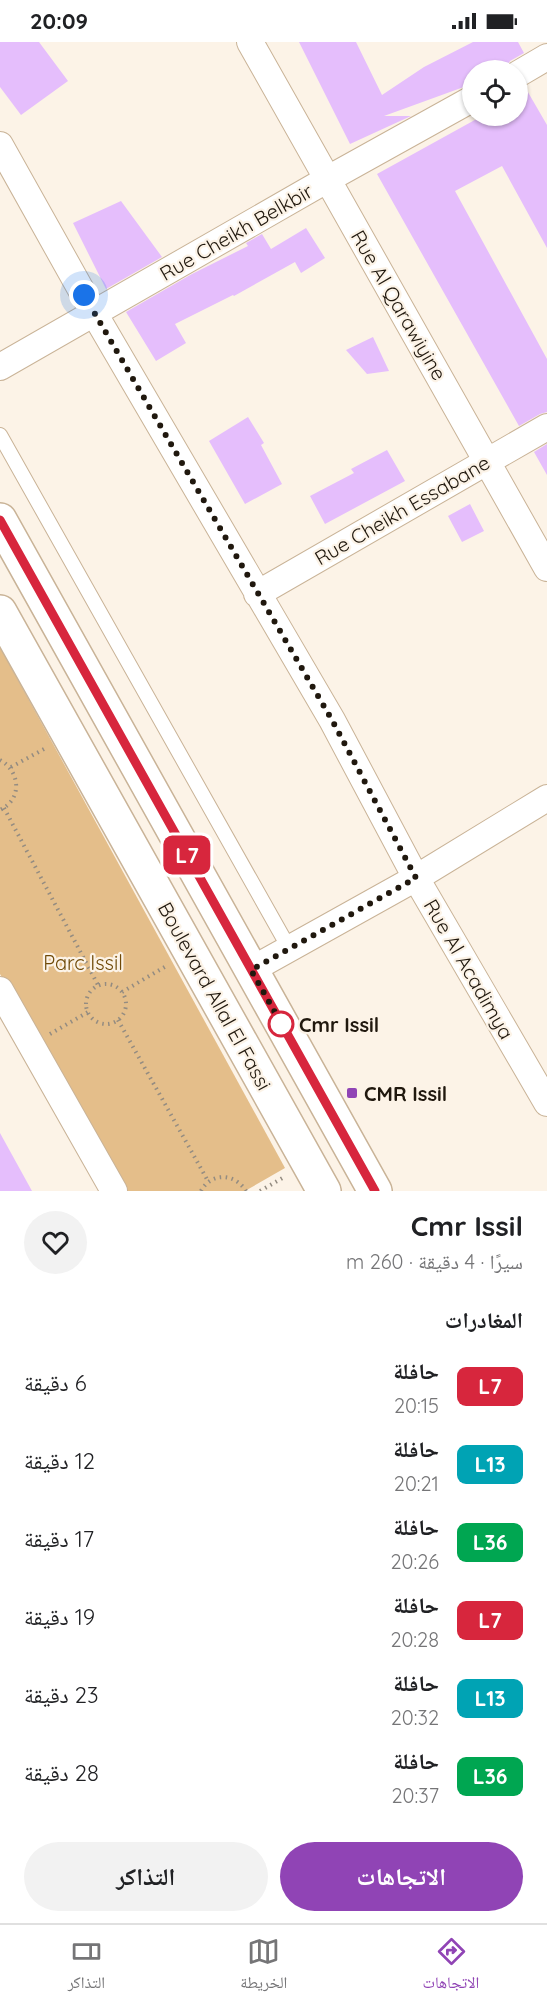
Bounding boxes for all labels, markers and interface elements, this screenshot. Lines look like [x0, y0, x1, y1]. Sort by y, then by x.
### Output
text: 20:09 [30, 7, 88, 35]
map controls [462, 60, 528, 126]
button: locate [462, 60, 528, 126]
street label: Rue Cheikh Belkbir [155, 178, 317, 286]
street label: Rue Al Qarawiyine [346, 225, 452, 385]
your location [69, 280, 99, 310]
street label: Rue Cheikh Essabane [310, 450, 494, 570]
line badge: L7 [160, 836, 214, 874]
text: L7 [175, 842, 199, 868]
street label: Rue Al Acadimya [419, 894, 519, 1044]
street label: Boulevard Allal El Fassi [153, 897, 277, 1095]
park label: Parc Issil [43, 950, 123, 975]
marker: Cmr Issil [268, 1011, 294, 1037]
place label: Cmr Issil [299, 1012, 379, 1037]
place label: CMR Issil [364, 1081, 447, 1106]
marker: CMR Issil [345, 1086, 359, 1100]
text: Cmr Issil [411, 1208, 523, 1243]
button: heart [24, 1211, 87, 1274]
text: سيرًا · 4 دقيقة · 260 m [346, 1249, 523, 1274]
text: المغادرات [445, 1306, 523, 1334]
text: حافلة [393, 1357, 439, 1385]
text: 6 دقيقة [24, 1369, 87, 1397]
text: L7 [478, 1373, 502, 1399]
text: 20:15 [394, 1393, 439, 1418]
text: حافلة [393, 1435, 439, 1463]
text: 12 دقيقة [24, 1447, 95, 1475]
text: L13 [474, 1451, 506, 1477]
text: 20:21 [394, 1471, 439, 1496]
text: حافلة [393, 1513, 439, 1541]
text: 17 دقيقة [24, 1525, 94, 1553]
text: L36 [473, 1529, 507, 1555]
text: 20:26 [390, 1549, 439, 1574]
text: حافلة [393, 1591, 439, 1619]
text: 19 دقيقة [24, 1603, 95, 1631]
text: L7 [478, 1607, 502, 1633]
text: 20:28 [390, 1627, 439, 1652]
text: حافلة [393, 1669, 439, 1697]
text: 23 دقيقة [24, 1681, 98, 1709]
text: L13 [474, 1685, 506, 1711]
text: 20:32 [391, 1705, 439, 1730]
text: حافلة [393, 1747, 439, 1775]
text: 28 دقيقة [24, 1759, 99, 1787]
text: L36 [473, 1763, 507, 1789]
text: 20:37 [392, 1783, 439, 1808]
button: التذاكر [24, 1842, 268, 1911]
button: الاتجاهات [280, 1842, 523, 1911]
tab: التذاكر [68, 1935, 105, 1998]
tab: الخريطة [240, 1935, 287, 1998]
tab: الاتجاهات [423, 1935, 479, 1998]

